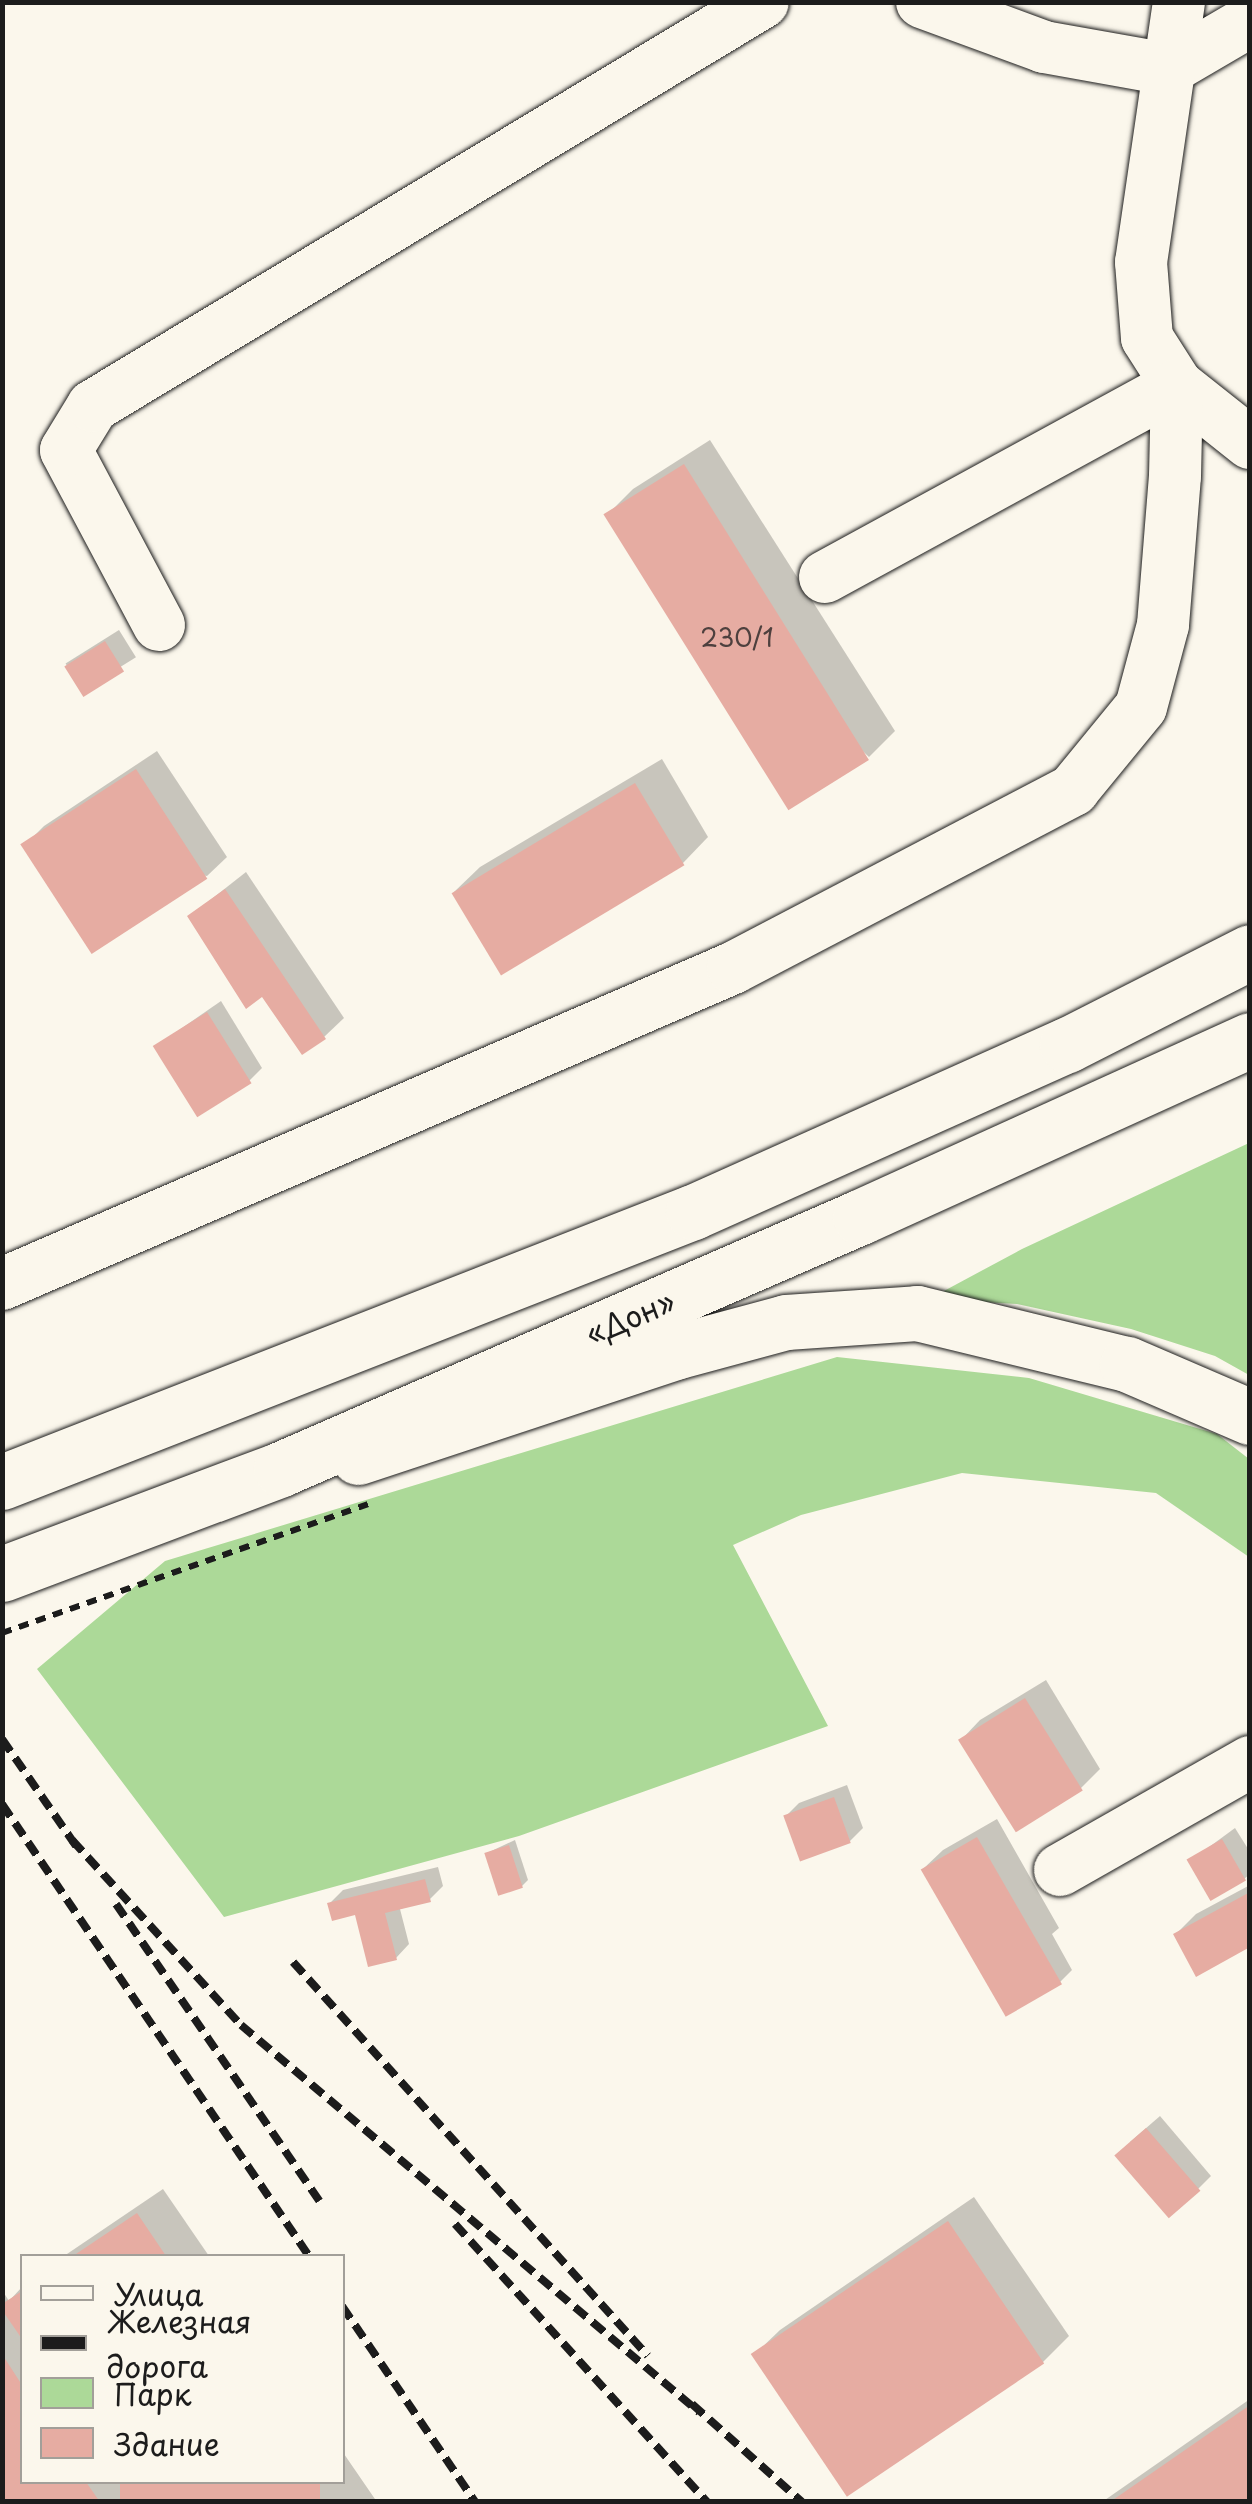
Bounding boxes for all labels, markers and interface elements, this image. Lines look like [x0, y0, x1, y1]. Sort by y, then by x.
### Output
house number: 230/1 [700, 622, 774, 652]
street label: «Дон» [580, 1282, 680, 1352]
legend [20, 2254, 345, 2484]
text: Улица [114, 2271, 203, 2316]
text: Железная дорога [107, 2298, 252, 2388]
text: Парк [114, 2371, 191, 2416]
text: Здание [114, 2421, 220, 2466]

